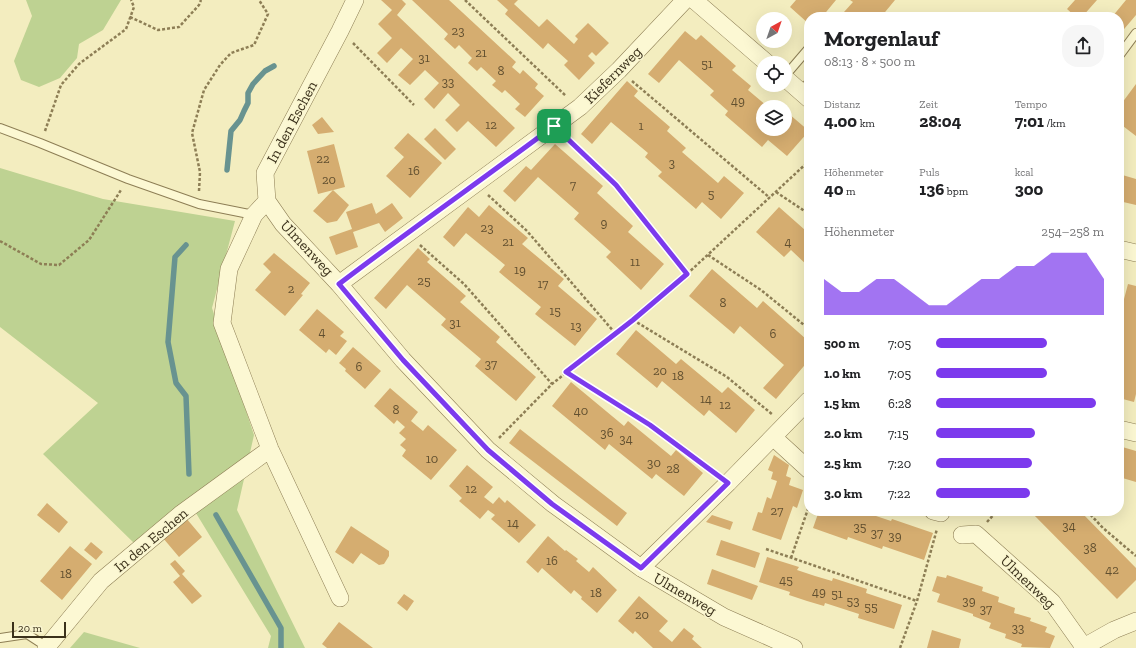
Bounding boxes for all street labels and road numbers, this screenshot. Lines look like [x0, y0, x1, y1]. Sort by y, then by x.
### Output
street label: Kiefernweg [581, 43, 645, 107]
street label: In den Eschen [263, 77, 321, 166]
street label: Ulmenweg [277, 216, 337, 280]
street label: In den Eschen [111, 504, 192, 576]
street label: Ulmenweg [997, 551, 1059, 613]
street label: Ulmenweg [650, 569, 720, 619]

